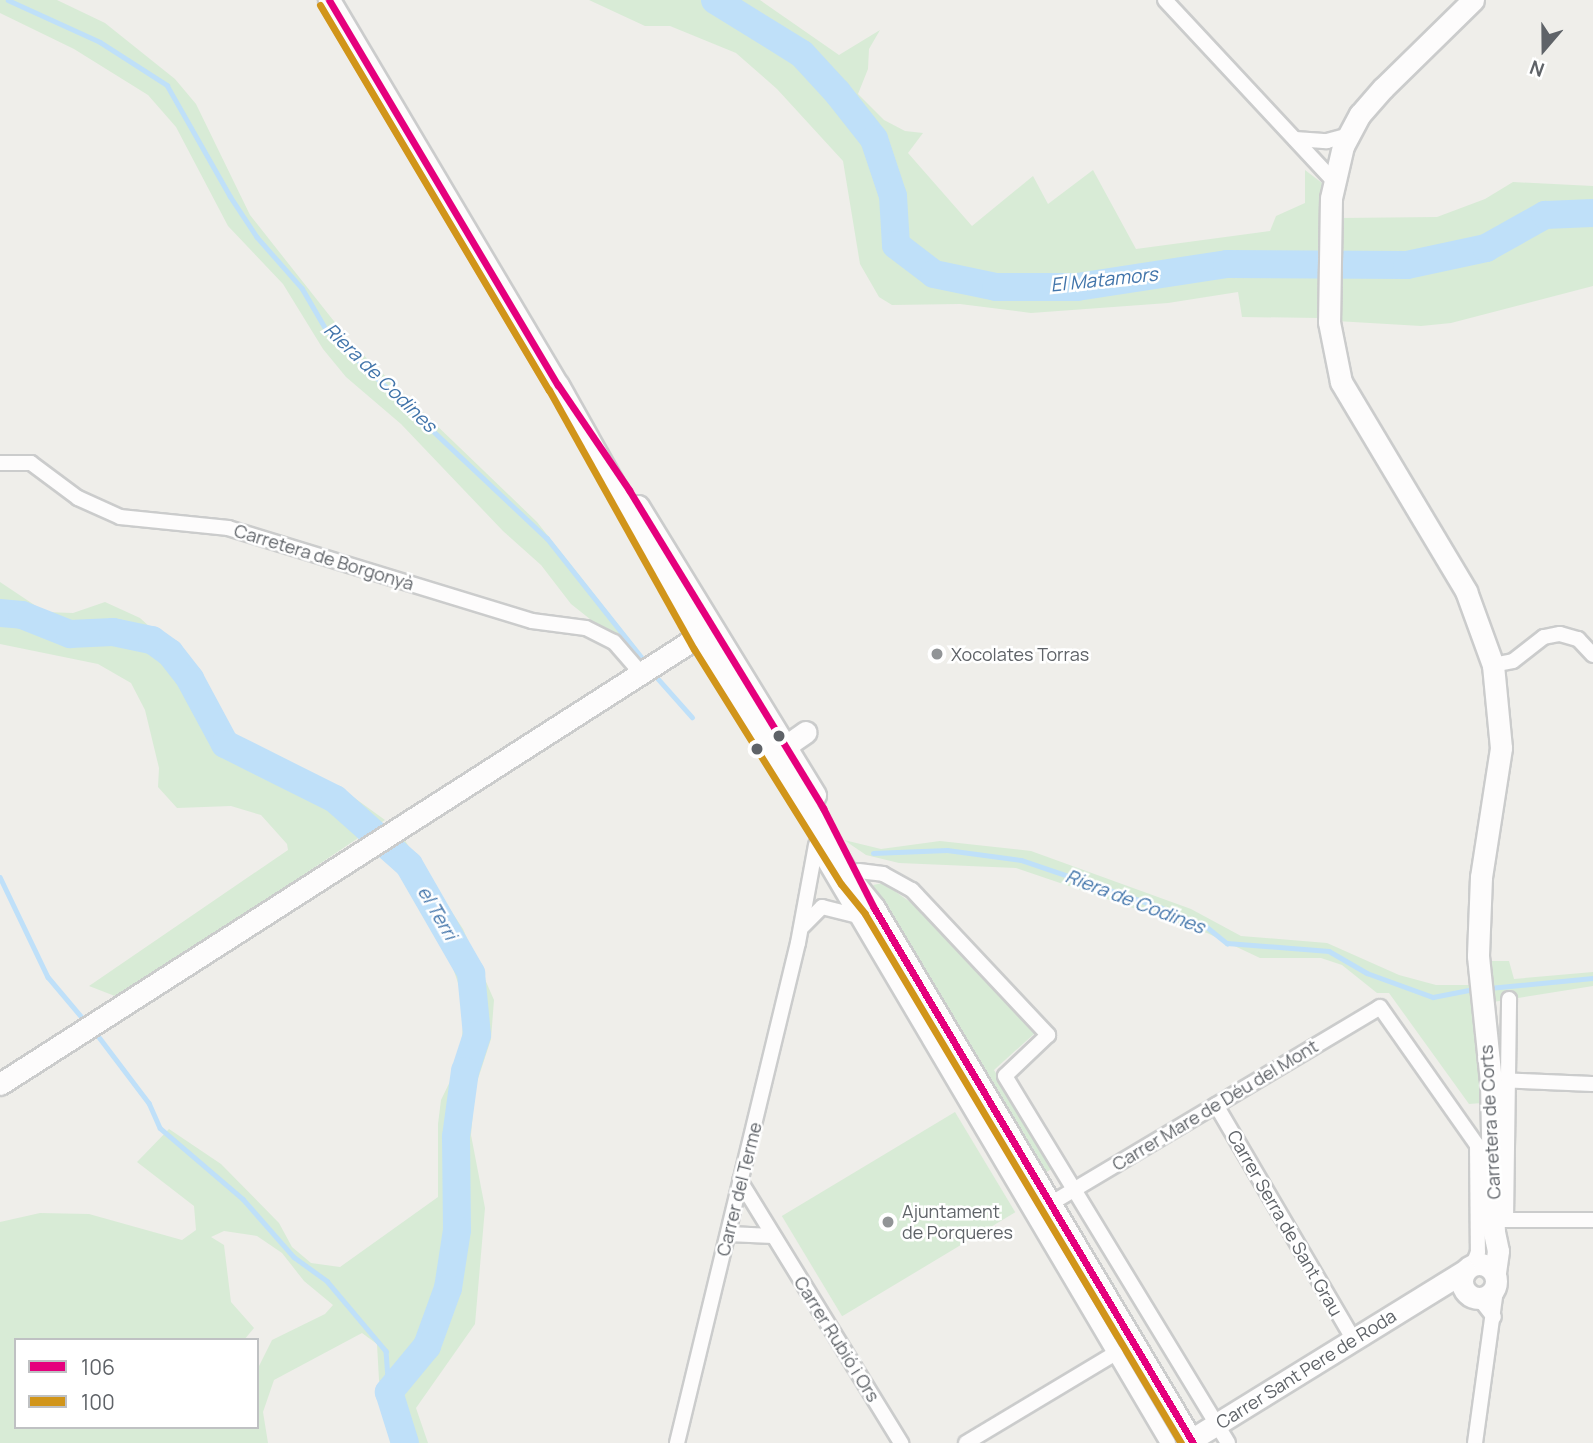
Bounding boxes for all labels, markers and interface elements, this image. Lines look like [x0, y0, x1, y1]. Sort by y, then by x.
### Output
north arrow [1509, 14, 1579, 84]
text: N [1526, 54, 1548, 83]
water label: El Matamors [1049, 263, 1159, 297]
water label: Riera de Codines [319, 319, 441, 437]
street label: Carretera de Borgonyà [232, 519, 416, 595]
place label: Xocolates Torras [951, 643, 1089, 665]
marker: Xocolates Torras [929, 646, 945, 662]
unlabelled marker [772, 729, 786, 743]
unlabelled marker [750, 742, 764, 756]
water label: Riera de Codines [1062, 865, 1208, 939]
water label: el Terri [413, 882, 461, 944]
street label: Carrer Mare de Déu del Mont [1108, 1035, 1322, 1175]
street label: Carretera de Corts [1475, 1044, 1505, 1200]
street label: Carrer del Terme [712, 1120, 766, 1258]
street label: Carrer Serra de Sant Grau [1223, 1126, 1347, 1320]
place label: Ajuntament de Porqueres [902, 1201, 1013, 1244]
marker: Ajuntament de Porqueres [880, 1214, 896, 1230]
street label: Carrer Rubió i Ors [790, 1272, 884, 1406]
street label: Carrer Sant Pere de Roda [1212, 1305, 1400, 1433]
legend [14, 1338, 259, 1429]
text: 106 [81, 1353, 115, 1381]
text: 100 [81, 1388, 115, 1416]

